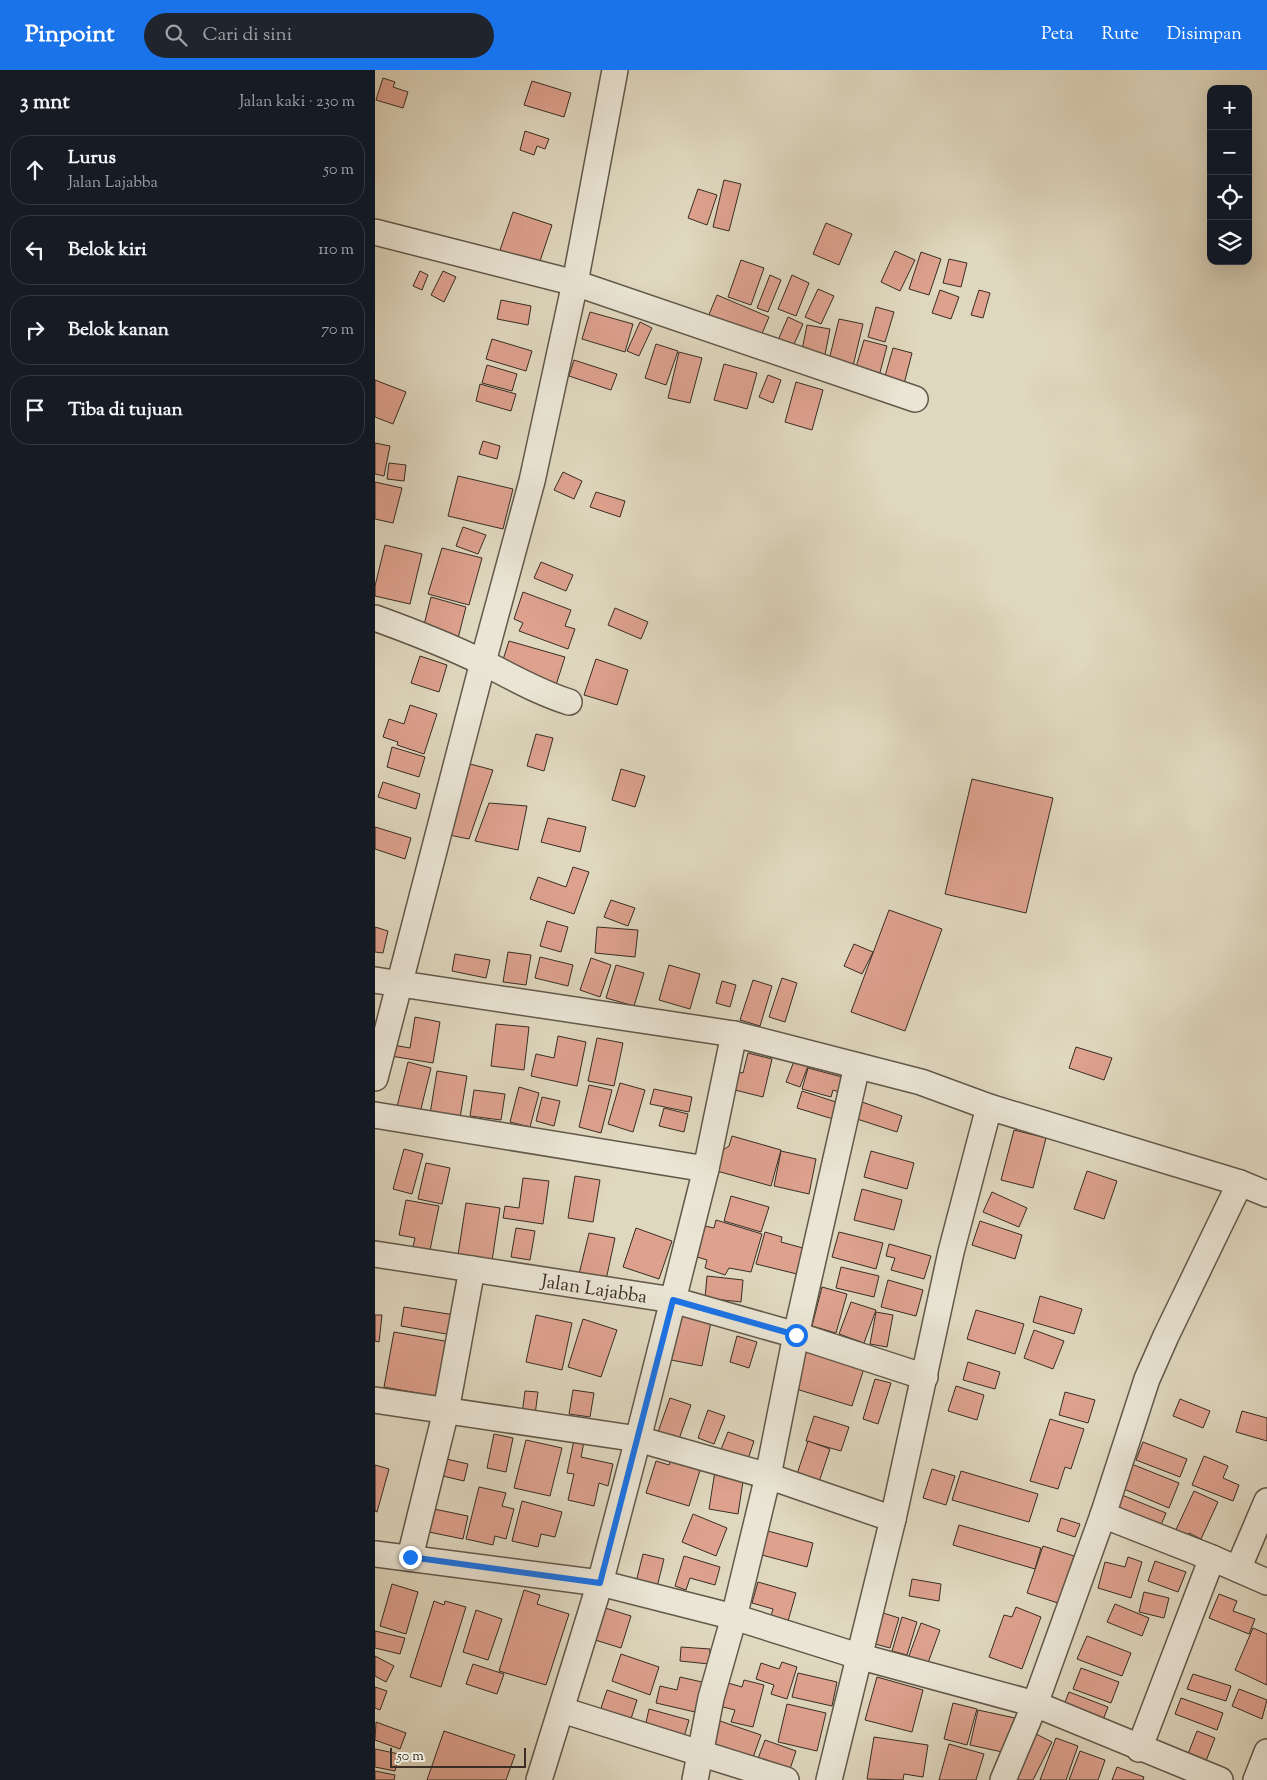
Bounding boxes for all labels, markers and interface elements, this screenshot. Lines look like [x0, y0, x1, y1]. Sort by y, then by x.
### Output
search box [144, 13, 494, 58]
text: Pinpoint [25, 18, 114, 52]
icon: search [162, 21, 190, 49]
text: Cari di sini [202, 22, 292, 49]
text: Peta [1041, 22, 1073, 48]
text: Rute [1101, 22, 1139, 48]
text: Disimpan [1167, 22, 1242, 48]
map controls [1207, 85, 1252, 265]
button: + [1207, 85, 1252, 130]
text: 3 mnt [20, 88, 70, 118]
text: Jalan kaki · 230 m [239, 91, 355, 114]
button: − [1207, 130, 1252, 175]
text: Lurus [68, 145, 116, 172]
icon: ahead [21, 156, 49, 184]
text: 50 m [323, 159, 354, 182]
text: Jalan Lajabba [68, 172, 158, 195]
button: locate [1207, 175, 1252, 220]
button: layers [1207, 220, 1252, 265]
icon: left [21, 236, 49, 264]
text: Belok kiri [68, 237, 147, 264]
text: 110 m [318, 239, 354, 262]
icon: right [21, 316, 49, 344]
text: Belok kanan [68, 317, 169, 344]
text: 70 m [321, 319, 354, 342]
icon: arrive [21, 396, 49, 424]
text: Tiba di tujuan [68, 397, 183, 424]
street label: Jalan Lajabba [538, 1269, 649, 1312]
route start [785, 1324, 808, 1347]
route end [399, 1546, 422, 1569]
scale bar [390, 1745, 526, 1768]
text: 50 m [397, 1747, 424, 1767]

